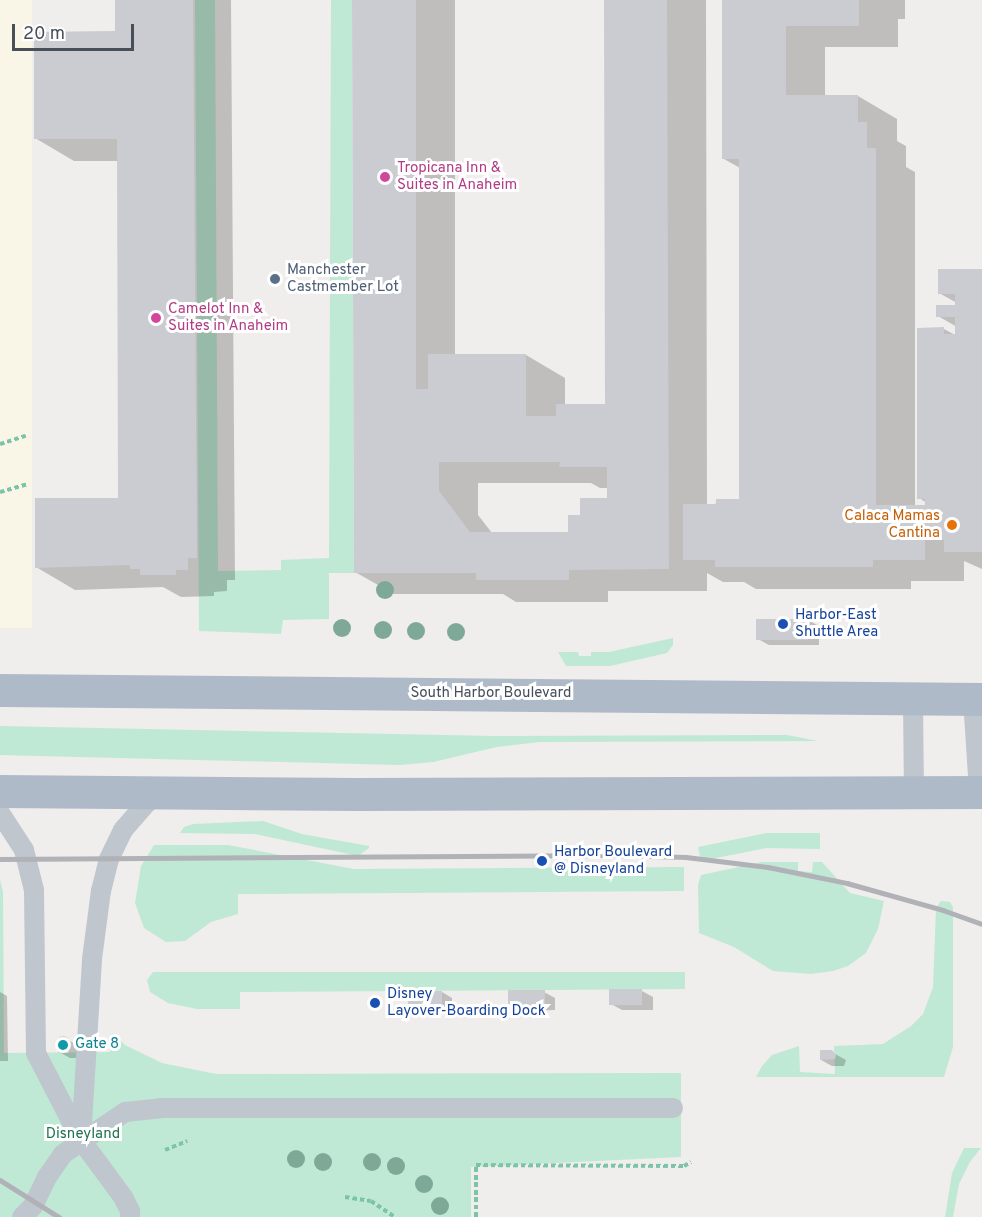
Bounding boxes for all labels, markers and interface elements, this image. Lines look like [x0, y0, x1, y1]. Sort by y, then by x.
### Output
scale bar [15, 12, 136, 50]
text: 20 m [23, 23, 65, 46]
place label: Tropicana Inn & Suites in Anaheim [397, 159, 518, 194]
marker: Tropicana Inn & Suites in Anaheim [378, 170, 392, 184]
place label: Manchester Castmember Lot [287, 261, 399, 296]
marker: Manchester Castmember Lot [268, 272, 282, 286]
place label: Camelot Inn & Suites in Anaheim [168, 300, 289, 335]
marker: Camelot Inn & Suites in Anaheim [149, 311, 163, 325]
place label: Calaca Mamas Cantina [844, 507, 940, 542]
marker: Calaca Mamas Cantina [945, 518, 959, 532]
place label: Harbor-East Shuttle Area [795, 606, 879, 641]
marker: Harbor-East Shuttle Area [776, 617, 790, 631]
street label: South Harbor Boulevard [411, 685, 571, 703]
place label: Harbor Boulevard @ Disneyland [554, 843, 672, 878]
marker: Harbor Boulevard @ Disneyland [535, 854, 549, 868]
place label: Disney Layover-Boarding Dock [387, 985, 546, 1020]
marker: Disney Layover-Boarding Dock [368, 996, 382, 1010]
place label: Gate 8 [75, 1036, 119, 1054]
marker: Gate 8 [56, 1038, 70, 1052]
park label: Disneyland [46, 1126, 120, 1144]

